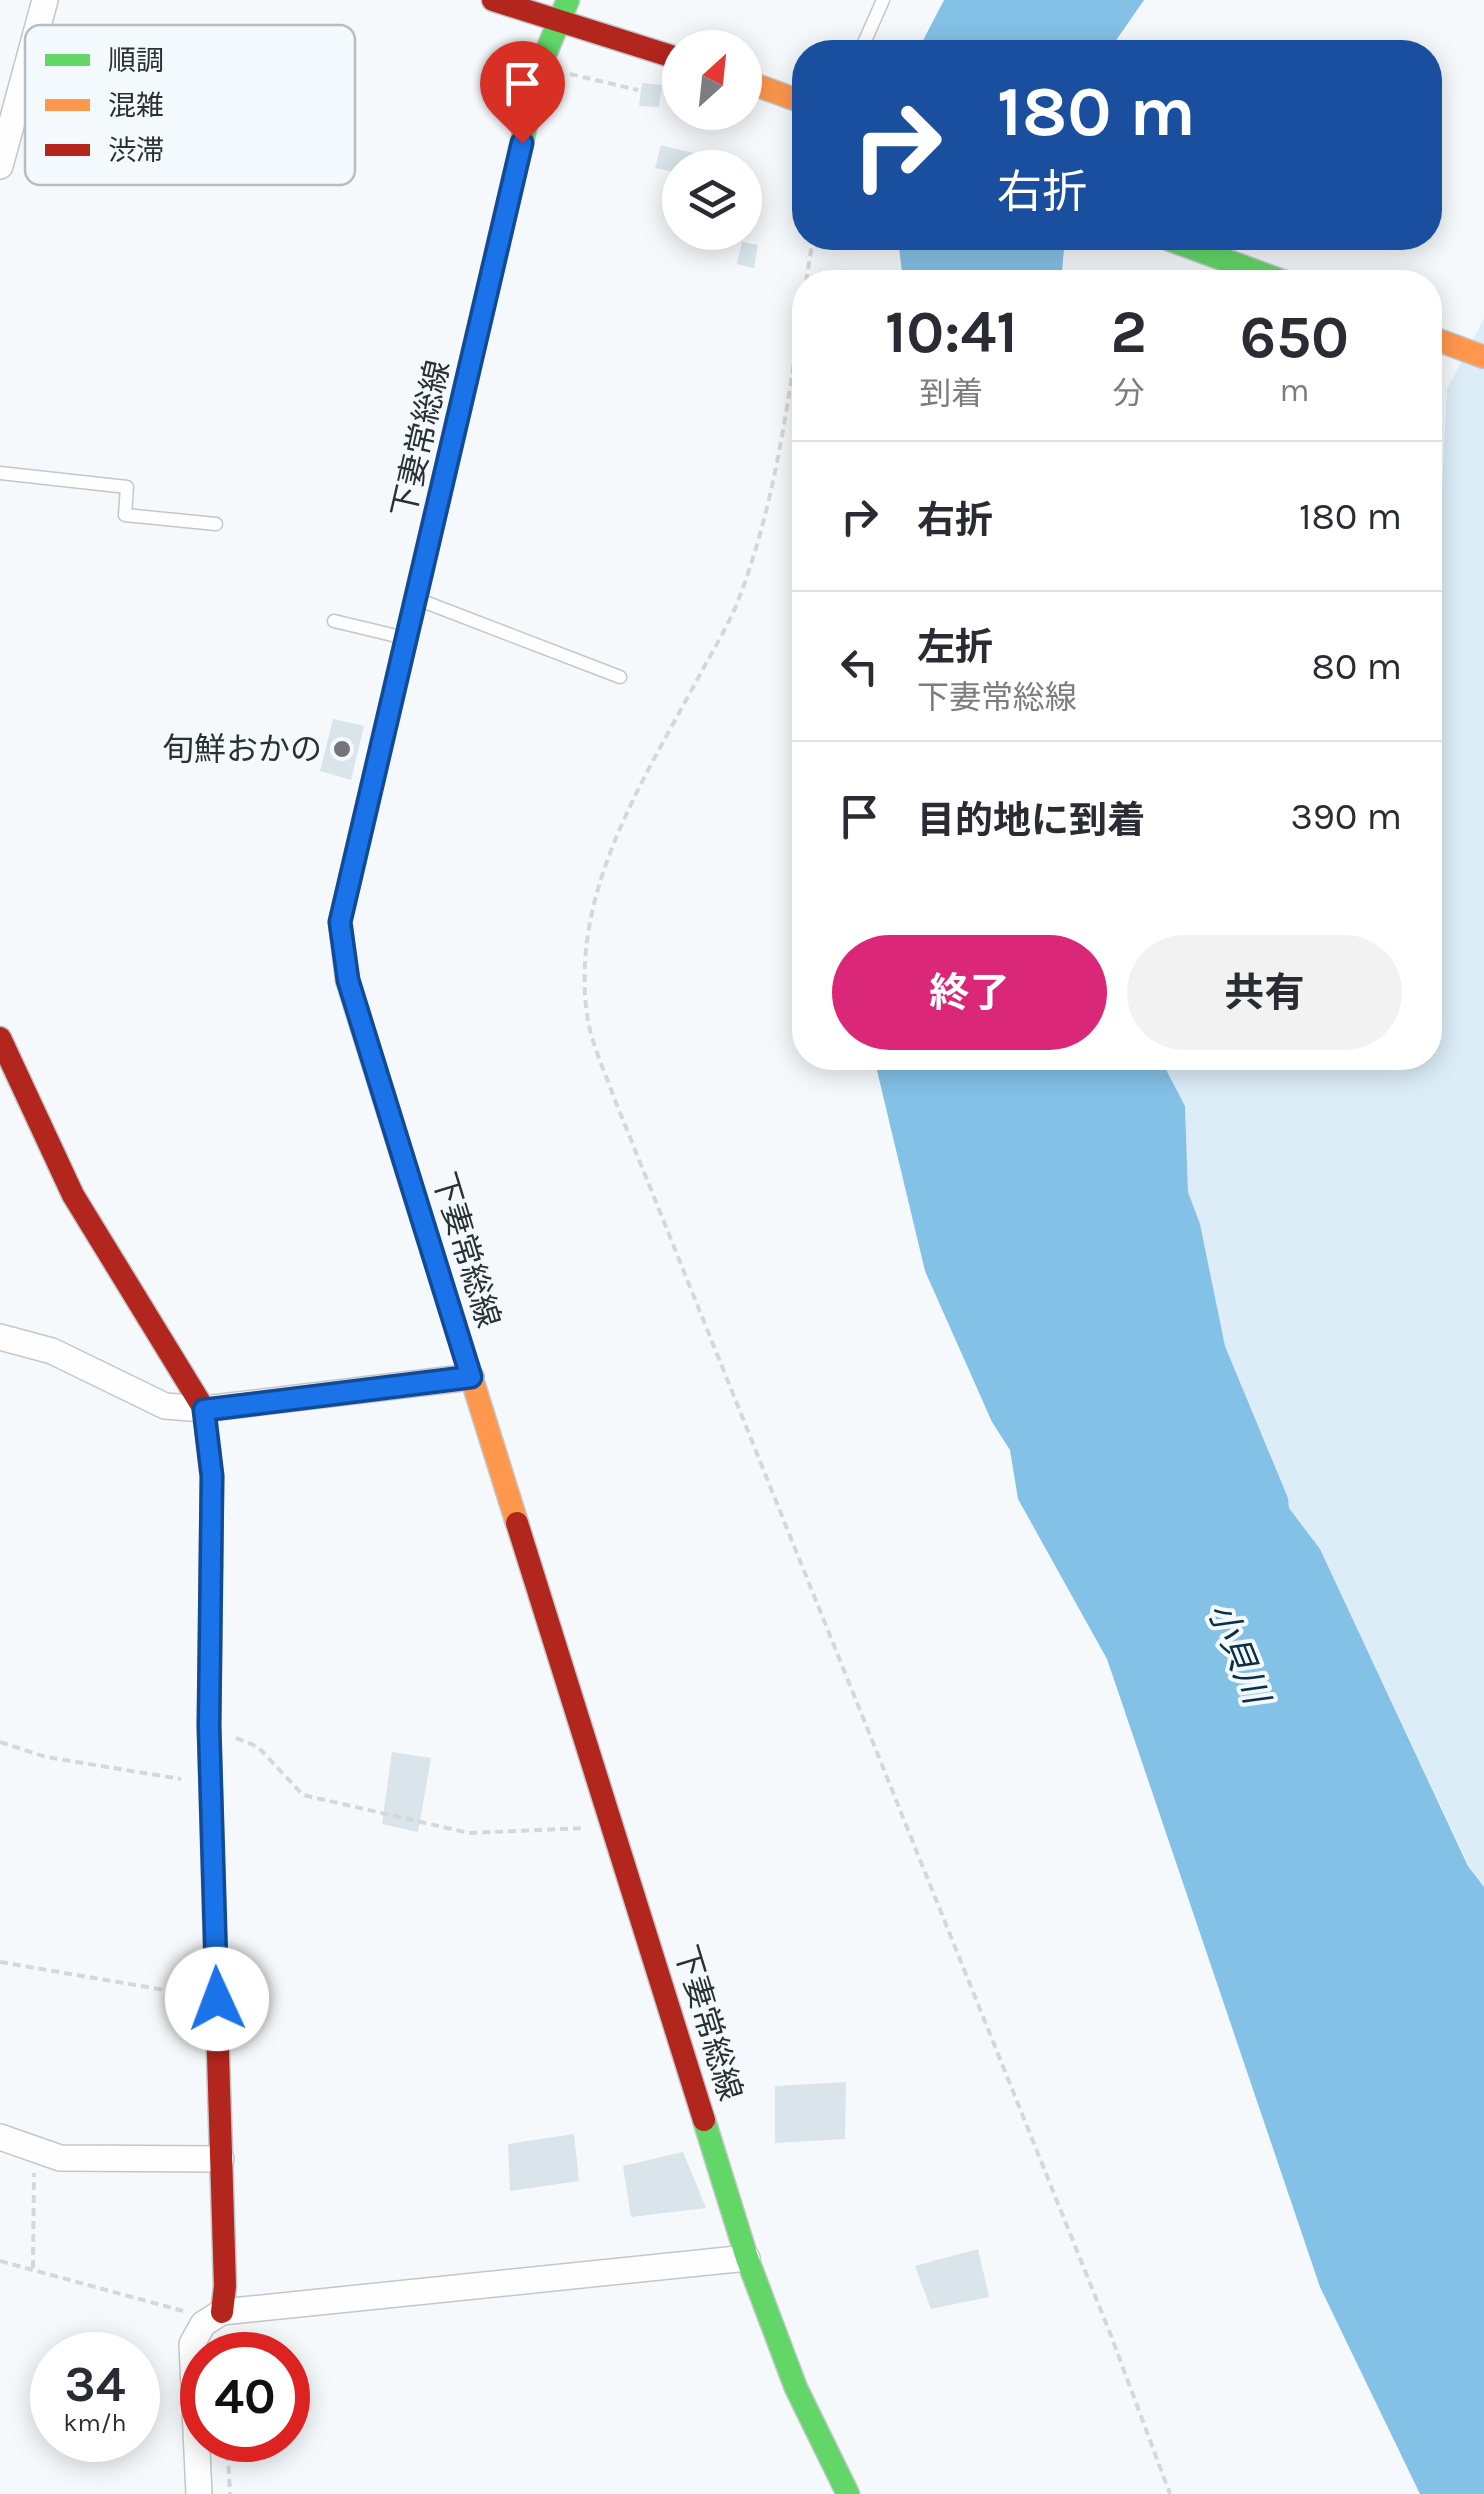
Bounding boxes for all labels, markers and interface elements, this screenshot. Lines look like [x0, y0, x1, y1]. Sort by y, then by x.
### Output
legend [25, 25, 355, 185]
north arrow [662, 30, 762, 130]
map controls [662, 30, 762, 250]
pin [480, 41, 565, 144]
text: 順調 [108, 44, 164, 77]
icon: arrive [495, 56, 550, 111]
text: 180 m [997, 71, 1196, 153]
icon: right [832, 80, 962, 210]
text: 混雑 [108, 89, 164, 122]
text: 渋滞 [108, 134, 164, 167]
button: layers [662, 150, 762, 250]
text: 右折 [997, 166, 1087, 218]
text: 10:41 [885, 297, 1018, 367]
text: 2 [1110, 297, 1147, 367]
text: 650 [1240, 302, 1349, 372]
street label: 下妻常総線 [385, 357, 457, 521]
text: m [1279, 372, 1309, 409]
text: 到着 [919, 375, 983, 412]
text: 分 [1113, 375, 1145, 412]
icon: right [832, 489, 887, 544]
text: 180 m [1299, 494, 1402, 539]
text: 右折 [917, 498, 993, 543]
text: 左折 [917, 625, 993, 670]
icon: left [832, 639, 887, 694]
text: 80 m [1312, 644, 1402, 689]
text: 下妻常総線 [917, 679, 1077, 716]
place label: 旬鮮おかの [162, 731, 322, 768]
marker: 旬鮮おかの [331, 738, 353, 760]
icon: arrive [832, 789, 887, 844]
text: 390 m [1290, 794, 1402, 839]
text: 目的地に到着 [917, 798, 1145, 843]
button: 終了 [832, 935, 1107, 1050]
button: 共有 [1127, 935, 1402, 1050]
street label: 下妻常総線 [425, 1168, 507, 1332]
water label: 小貝川 [1199, 1597, 1278, 1713]
street label: 下妻常総線 [667, 1941, 749, 2105]
position arrow [165, 1947, 269, 2051]
speed limit sign: 40 [180, 2332, 310, 2462]
text: 34 [65, 2355, 125, 2414]
text: km/h [63, 2408, 127, 2437]

